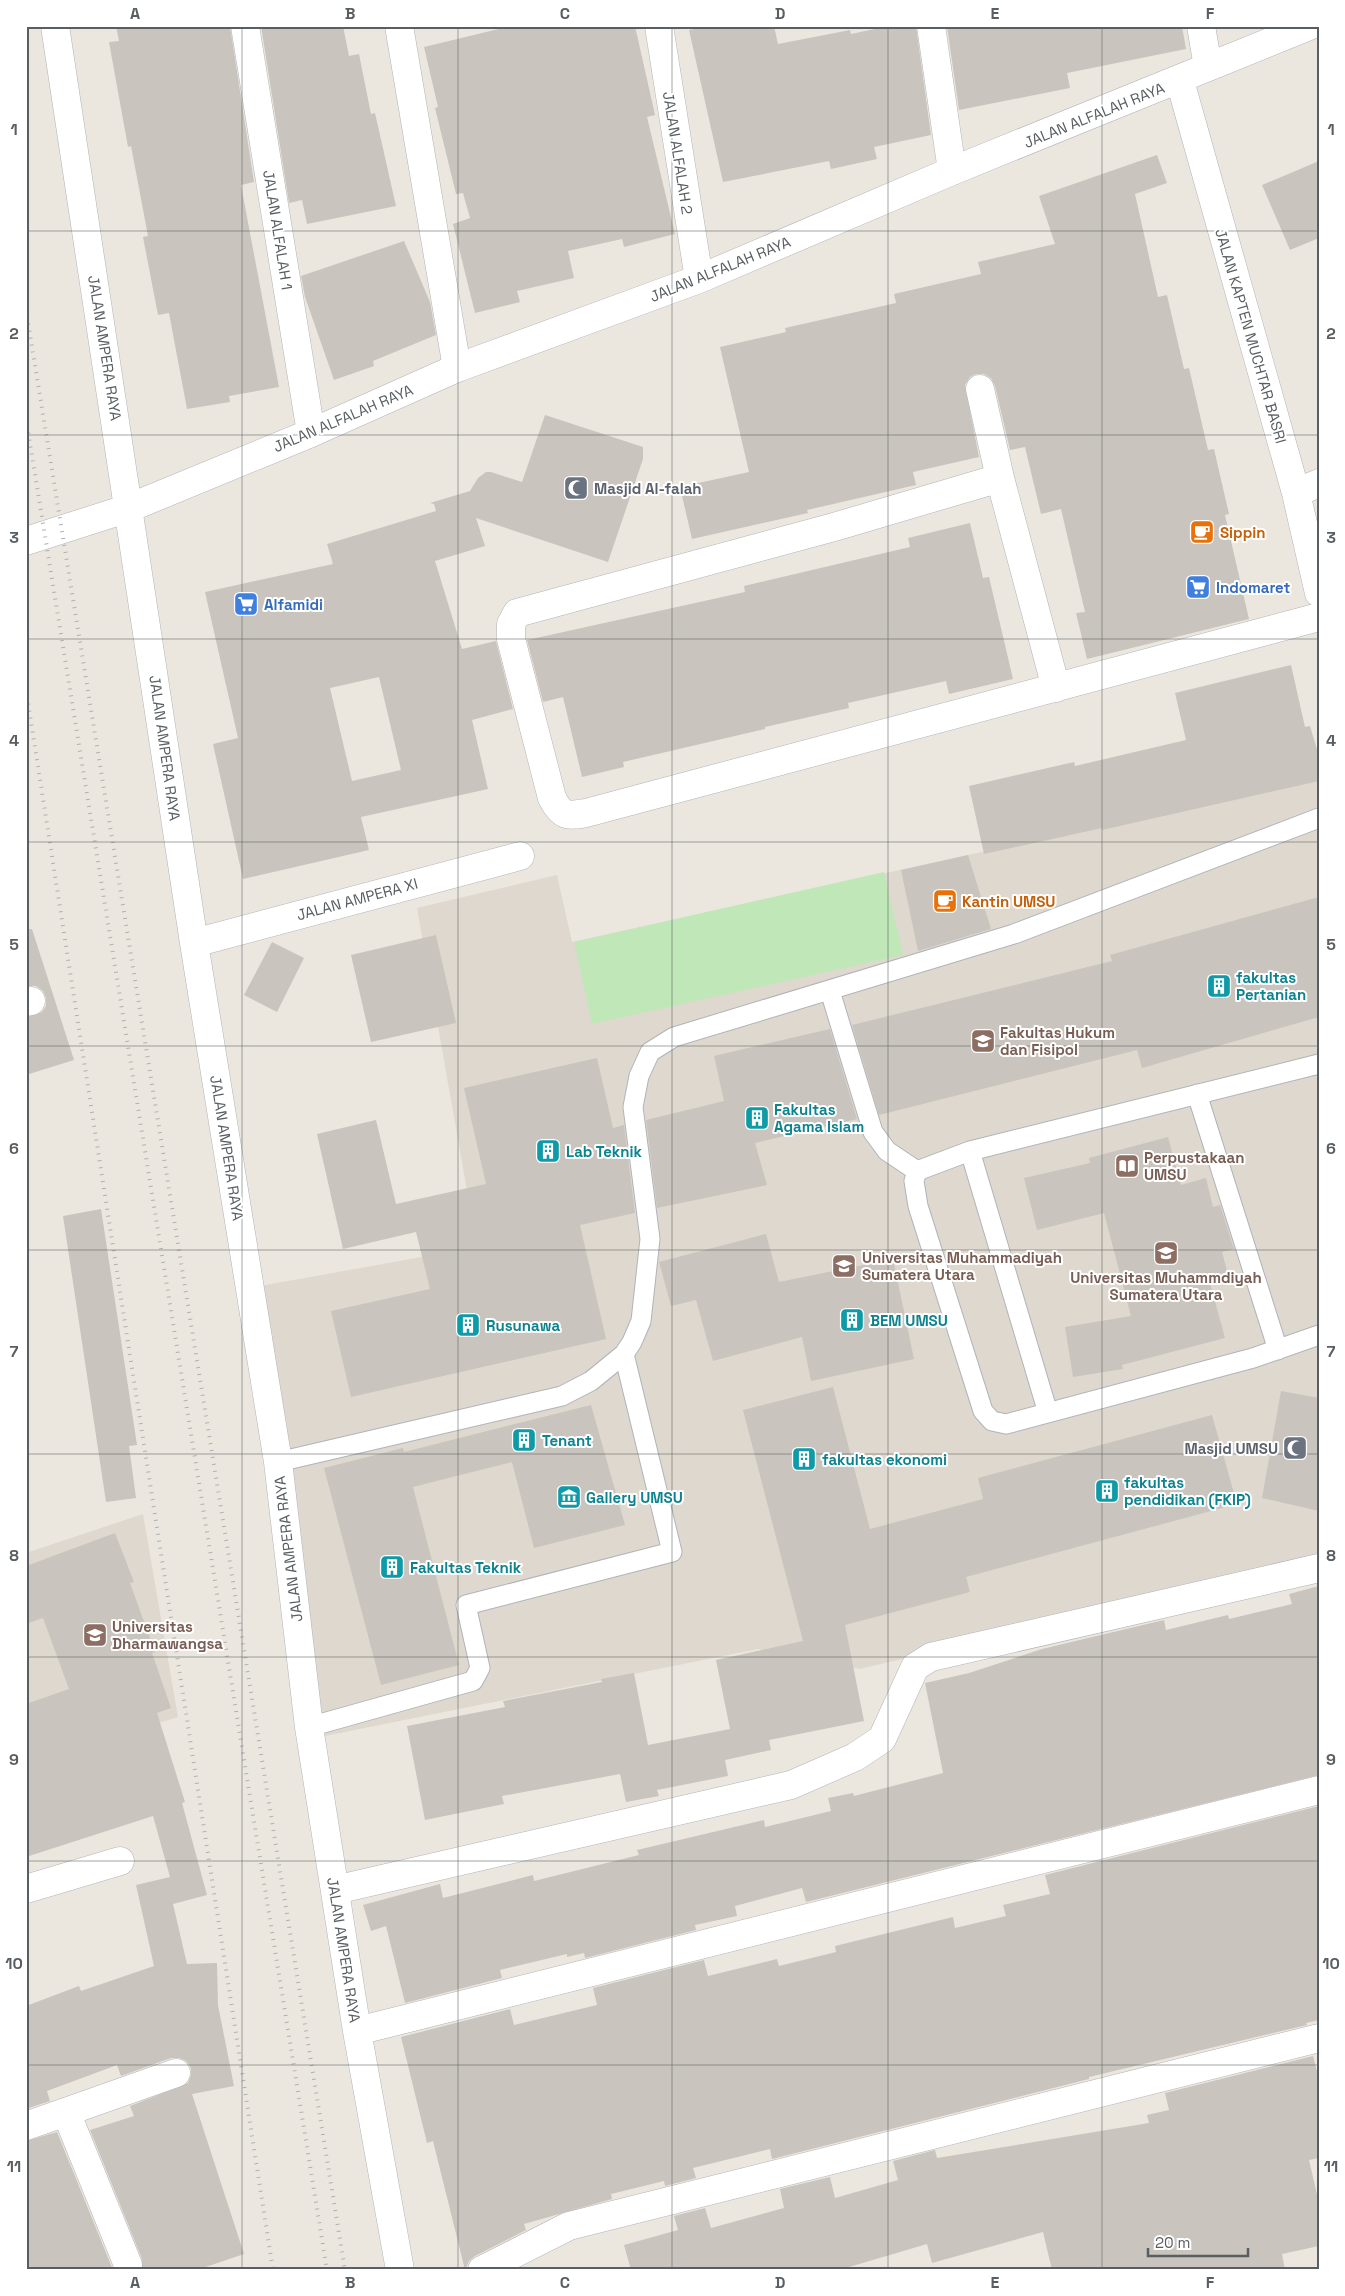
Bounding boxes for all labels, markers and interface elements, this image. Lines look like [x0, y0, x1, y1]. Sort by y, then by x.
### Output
text: A [130, 3, 140, 24]
text: B [345, 3, 355, 24]
text: C [560, 3, 570, 24]
text: D [775, 3, 785, 24]
text: E [991, 3, 1000, 24]
text: F [1206, 3, 1215, 24]
street label: JALAN ALFALAH RAYA [1021, 78, 1168, 152]
street label: JALAN ALFALAH 2 [659, 90, 697, 216]
text: 1 [10, 119, 18, 140]
text: 1 [1327, 119, 1335, 140]
street label: JALAN ALFALAH 1 [259, 169, 297, 291]
street label: JALAN KAPTEN MUCHTAR BASRI [1211, 226, 1291, 446]
street label: JALAN ALFALAH RAYA [647, 232, 794, 306]
street label: JALAN AMPERA RAYA [84, 274, 126, 423]
text: 2 [9, 323, 19, 344]
text: 2 [1326, 323, 1336, 344]
street label: JALAN ALFALAH RAYA [270, 380, 416, 456]
mosque icon: Masjid Al-falah [563, 475, 589, 501]
place label: Masjid Al-falah [594, 479, 702, 498]
cafe icon: Sippin [1189, 519, 1215, 545]
place label: Sippin [1220, 523, 1265, 542]
text: 3 [9, 527, 19, 548]
text: 3 [1326, 527, 1336, 548]
supermarket icon: Indomaret [1185, 574, 1211, 600]
place label: Indomaret [1216, 578, 1291, 597]
supermarket icon: Alfamidi [233, 591, 259, 617]
place label: Alfamidi [264, 595, 323, 614]
street label: JALAN AMPERA RAYA [145, 674, 185, 823]
text: 4 [9, 730, 19, 751]
text: 4 [1326, 730, 1336, 751]
street label: JALAN AMPERA XI [294, 874, 420, 924]
cafe icon: Kantin UMSU [932, 888, 958, 914]
place label: Kantin UMSU [962, 892, 1055, 911]
text: 5 [9, 934, 19, 955]
text: 5 [1326, 934, 1336, 955]
place label: fakultas Pertanian [1236, 968, 1306, 1004]
building icon: fakultas Pertanian [1206, 973, 1232, 999]
place label: Fakultas Hukum dan Fisipol [1000, 1023, 1115, 1059]
school or university icon: Fakultas Hukum dan Fisipol [970, 1028, 996, 1054]
street label: JALAN AMPERA RAYA [206, 1074, 248, 1223]
place label: Fakultas Agama Islam [774, 1100, 864, 1136]
building icon: Fakultas Agama Islam [744, 1105, 770, 1131]
text: 6 [9, 1138, 19, 1159]
building icon: Lab Teknik [535, 1138, 561, 1164]
text: 6 [1326, 1138, 1336, 1159]
place label: Lab Teknik [566, 1142, 642, 1161]
place label: Perpustakaan UMSU [1144, 1148, 1244, 1184]
library icon: Perpustakaan UMSU [1114, 1153, 1140, 1179]
school or university icon: Universitas Muhammdiyah Sumatera Utara [1153, 1240, 1179, 1266]
place label: Universitas Muhammadiyah Sumatera Utara [862, 1248, 1062, 1284]
school or university icon: Universitas Muhammadiyah Sumatera Utara [831, 1253, 857, 1279]
place label: Universitas Muhammdiyah Sumatera Utara [1070, 1268, 1262, 1304]
building icon: BEM UMSU [839, 1307, 865, 1333]
place label: BEM UMSU [870, 1311, 948, 1330]
building icon: Rusunawa [455, 1312, 481, 1338]
place label: Rusunawa [486, 1316, 560, 1335]
text: 7 [10, 1341, 19, 1362]
text: 7 [1327, 1341, 1336, 1362]
building icon: Tenant [511, 1427, 537, 1453]
place label: Tenant [542, 1431, 592, 1450]
mosque icon: Masjid UMSU [1282, 1435, 1308, 1461]
place label: Masjid UMSU [1184, 1439, 1278, 1458]
building icon: fakultas ekonomi [791, 1446, 817, 1472]
place label: fakultas ekonomi [822, 1450, 947, 1469]
place label: fakultas pendidikan (FKIP) [1124, 1473, 1251, 1509]
street label: JALAN AMPERA RAYA [270, 1474, 306, 1623]
building icon: fakultas pendidikan (FKIP) [1094, 1478, 1120, 1504]
museum icon: Gallery UMSU [556, 1484, 582, 1510]
place label: Gallery UMSU [586, 1488, 683, 1507]
text: 8 [9, 1545, 19, 1566]
text: 8 [1326, 1545, 1336, 1566]
building icon: Fakultas Teknik [379, 1554, 405, 1580]
place label: Fakultas Teknik [410, 1558, 522, 1577]
place label: Universitas Dharmawangsa [112, 1617, 223, 1653]
school or university icon: Universitas Dharmawangsa [82, 1622, 108, 1648]
text: 9 [9, 1749, 19, 1770]
text: 9 [1326, 1749, 1336, 1770]
street label: JALAN AMPERA RAYA [323, 1876, 365, 2025]
text: 10 [5, 1953, 23, 1974]
text: 10 [1322, 1953, 1340, 1974]
text: 11 [7, 2156, 21, 2177]
text: 11 [1324, 2156, 1338, 2177]
scale bar [1148, 2226, 1248, 2258]
text: 20 m [1155, 2233, 1190, 2252]
text: A [130, 2272, 140, 2293]
text: B [345, 2272, 355, 2293]
text: C [560, 2272, 570, 2293]
text: D [775, 2272, 785, 2293]
text: E [991, 2272, 1000, 2293]
text: F [1206, 2272, 1215, 2293]

